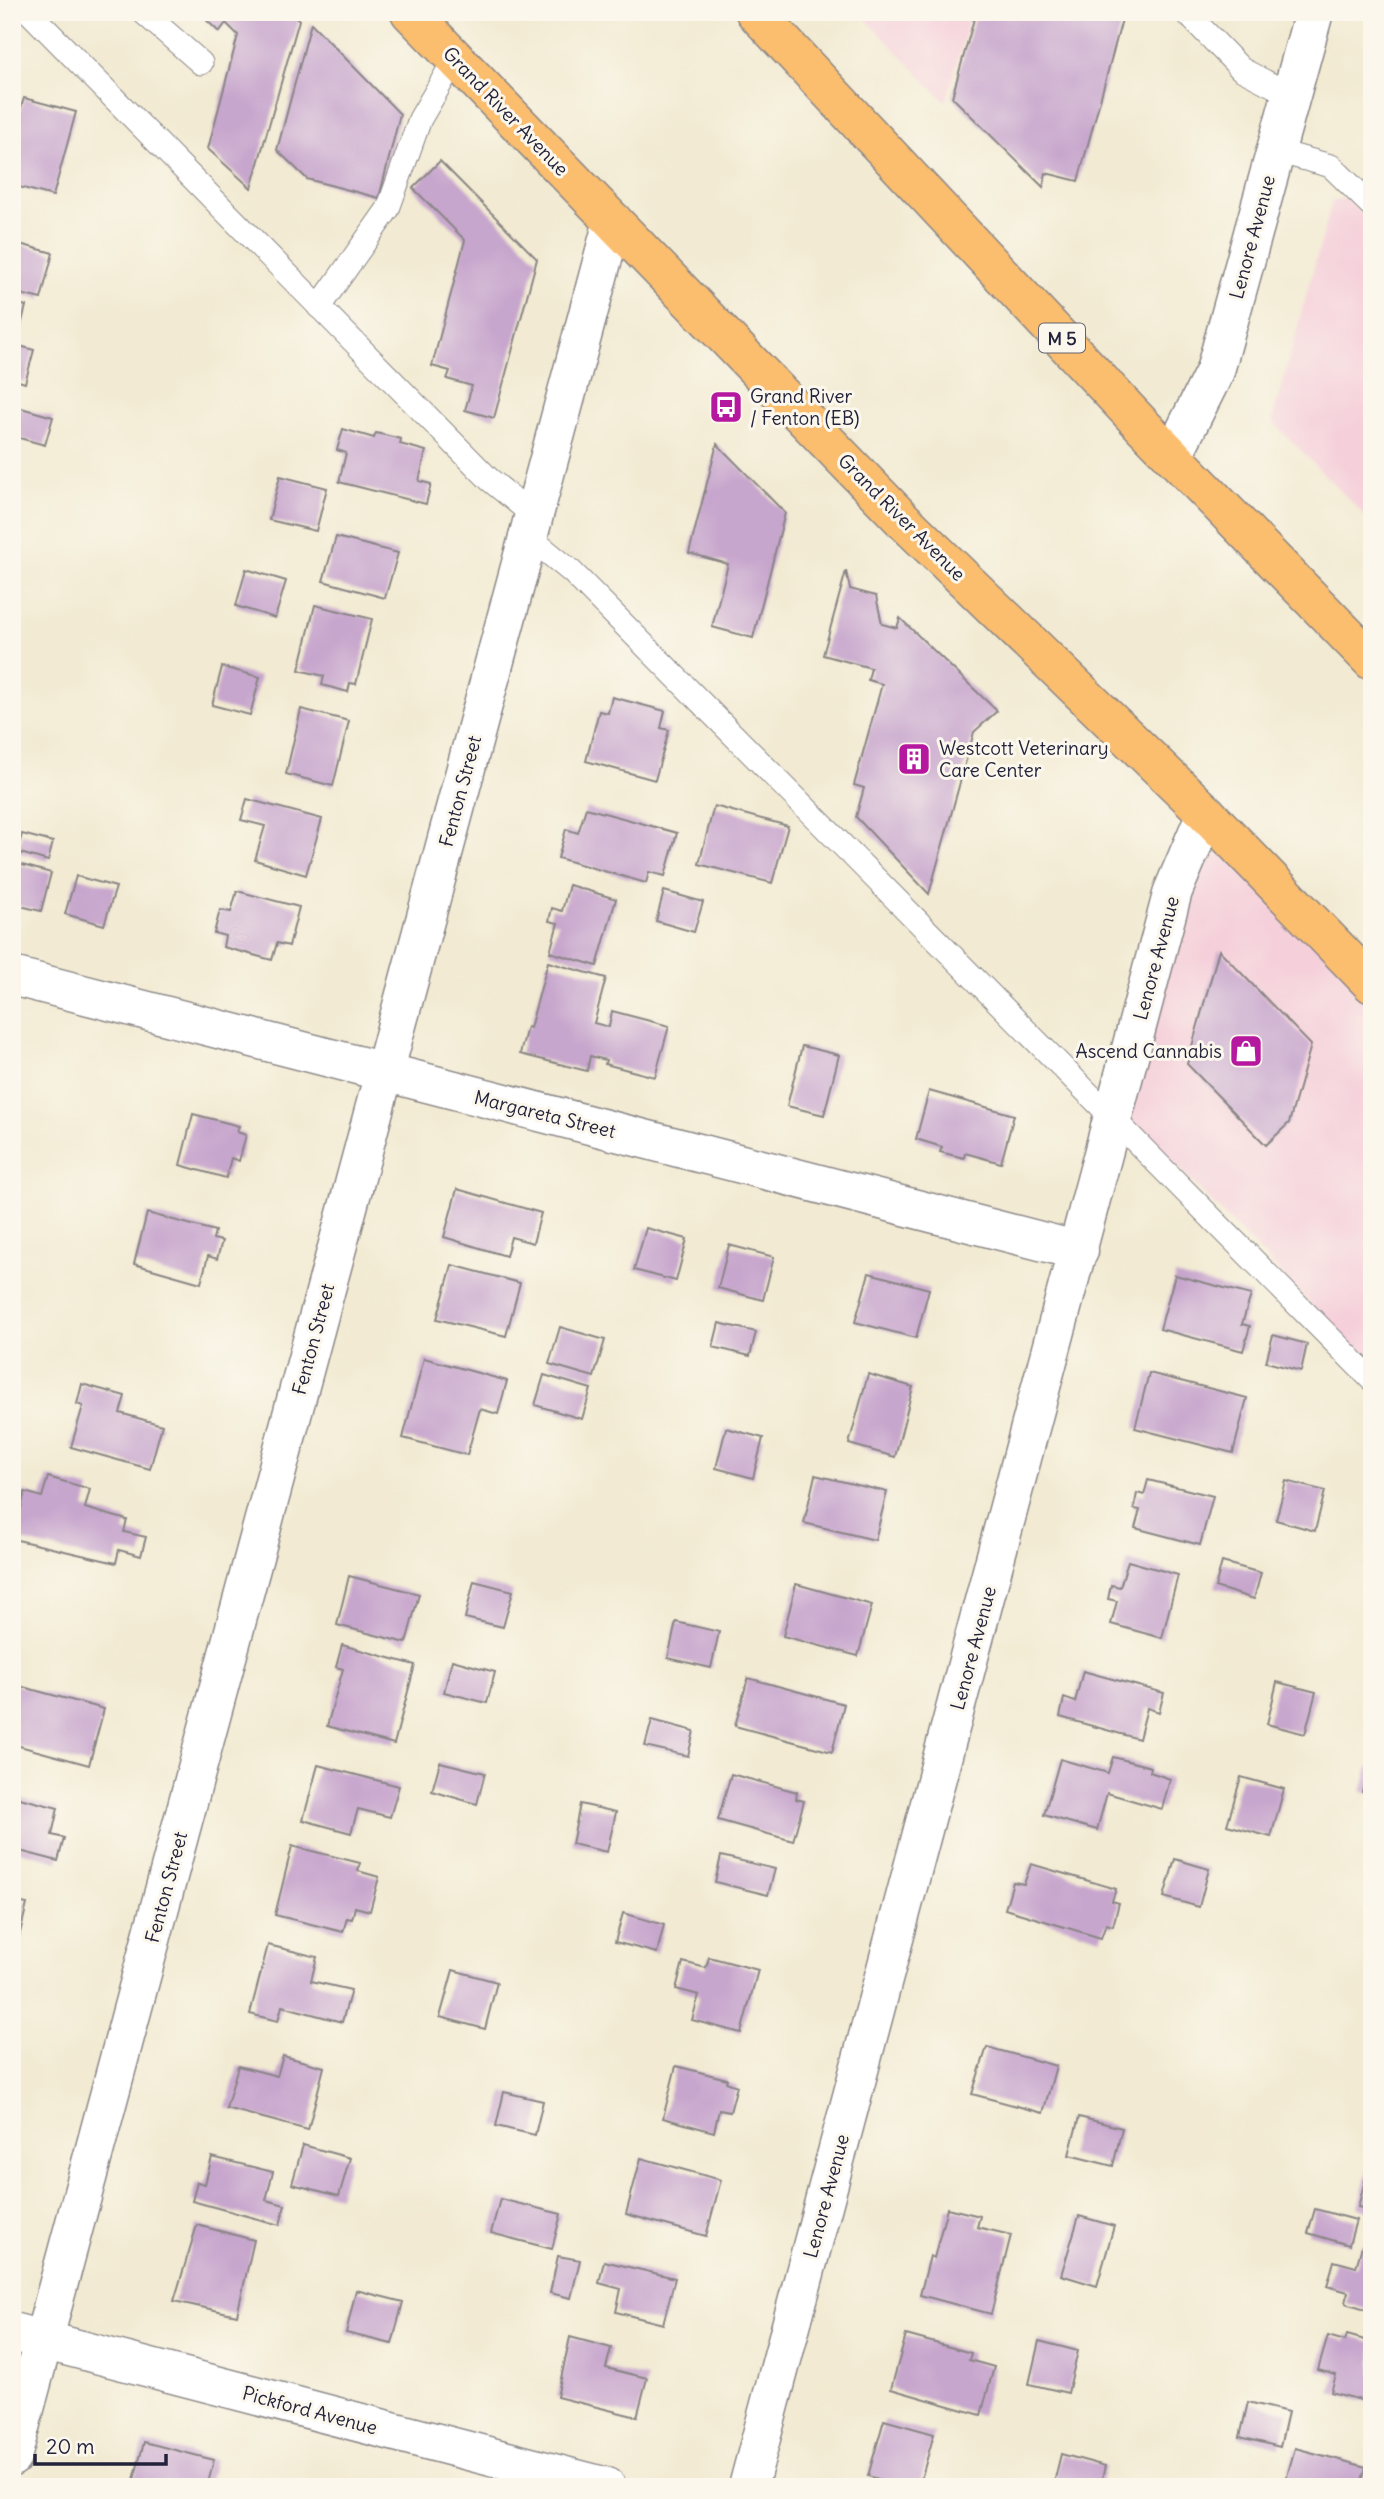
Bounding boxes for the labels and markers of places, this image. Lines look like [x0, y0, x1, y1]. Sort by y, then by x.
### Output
place label: Grand River / Fenton (EB) [750, 384, 860, 430]
bus stop icon: Grand River / Fenton (EB) [707, 388, 745, 426]
place label: Westcott Veterinary Care Center [939, 736, 1108, 782]
building icon: Westcott Veterinary Care Center [895, 740, 933, 778]
shop icon: Ascend Cannabis [1227, 1032, 1265, 1070]
place label: Ascend Cannabis [1075, 1039, 1222, 1063]

